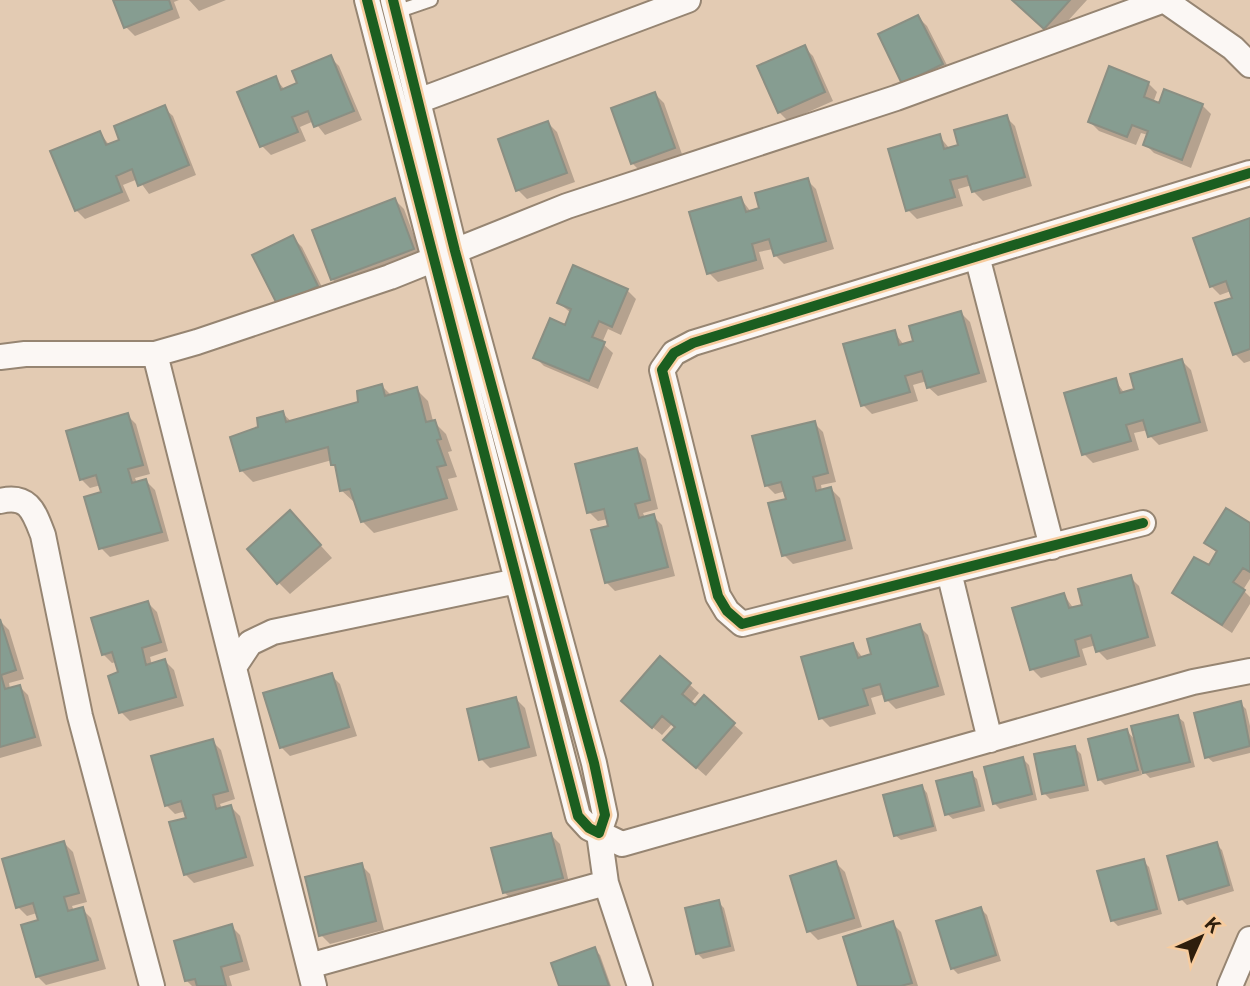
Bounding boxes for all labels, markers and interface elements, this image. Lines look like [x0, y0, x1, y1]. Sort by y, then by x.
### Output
north arrow [1166, 902, 1236, 972]
text: K [1200, 912, 1226, 938]

